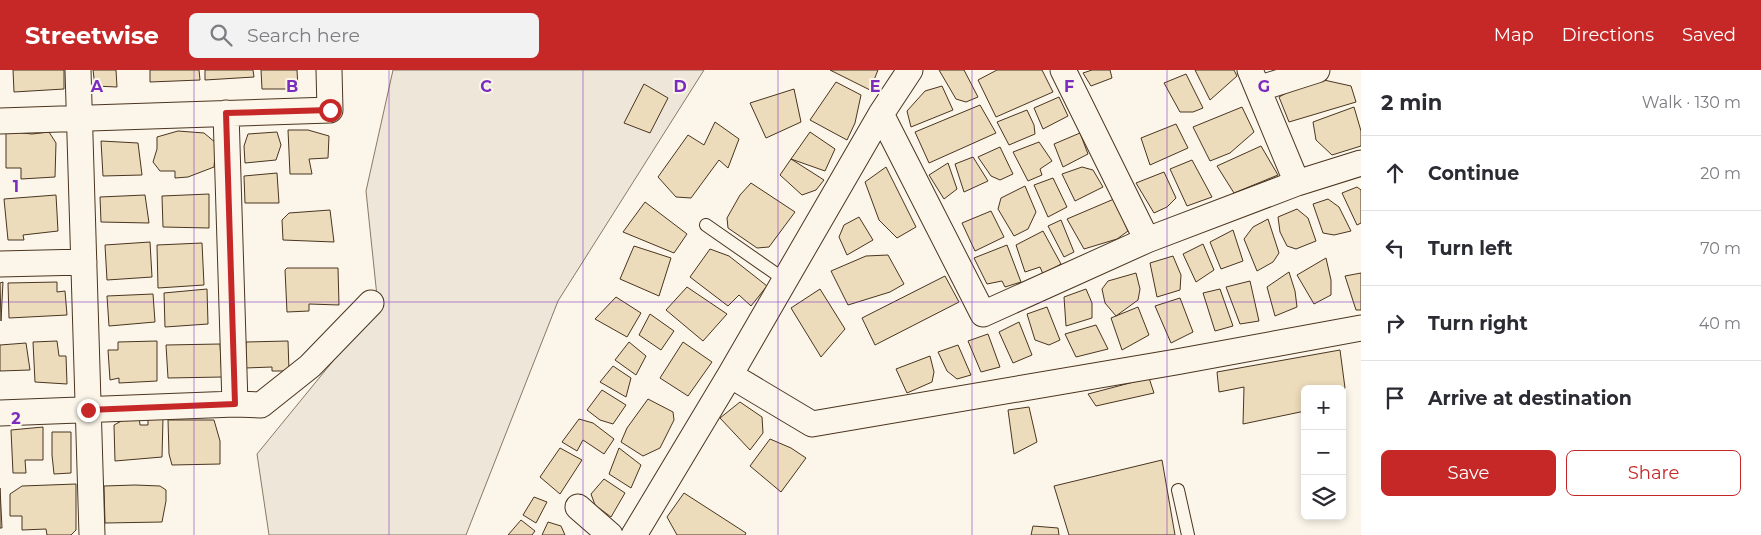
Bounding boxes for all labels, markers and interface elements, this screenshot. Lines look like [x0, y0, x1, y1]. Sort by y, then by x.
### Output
search box [189, 13, 539, 58]
text: Streetwise [25, 21, 159, 50]
icon: search [207, 21, 235, 49]
text: Search here [247, 24, 360, 47]
text: Map [1494, 24, 1534, 46]
text: Directions [1562, 24, 1654, 46]
text: Saved [1682, 24, 1736, 46]
text: A [90, 77, 104, 96]
text: B [286, 77, 298, 96]
text: C [480, 77, 492, 96]
text: D [673, 77, 687, 96]
text: E [870, 77, 880, 96]
text: F [1064, 77, 1074, 96]
text: G [1258, 77, 1270, 96]
text: 2 min [1381, 90, 1442, 115]
text: Walk · 130 m [1642, 93, 1741, 112]
route start [319, 99, 342, 122]
icon: ahead [1381, 159, 1409, 187]
text: Continue [1428, 162, 1519, 185]
text: 20 m [1700, 164, 1741, 183]
text: 1 [13, 177, 19, 196]
icon: left [1381, 234, 1409, 262]
text: Turn left [1428, 237, 1513, 260]
text: 70 m [1700, 239, 1741, 258]
icon: right [1381, 309, 1409, 337]
text: Turn right [1428, 312, 1528, 335]
text: 40 m [1699, 314, 1741, 333]
icon: arrive [1381, 384, 1409, 412]
map controls [1301, 385, 1346, 520]
button: + [1301, 385, 1346, 430]
text: Arrive at destination [1428, 387, 1632, 410]
route end [77, 399, 100, 422]
text: 2 [11, 409, 21, 428]
button: − [1301, 430, 1346, 475]
button: Save [1381, 450, 1556, 496]
button: Share [1566, 450, 1741, 496]
button: layers [1301, 475, 1346, 520]

